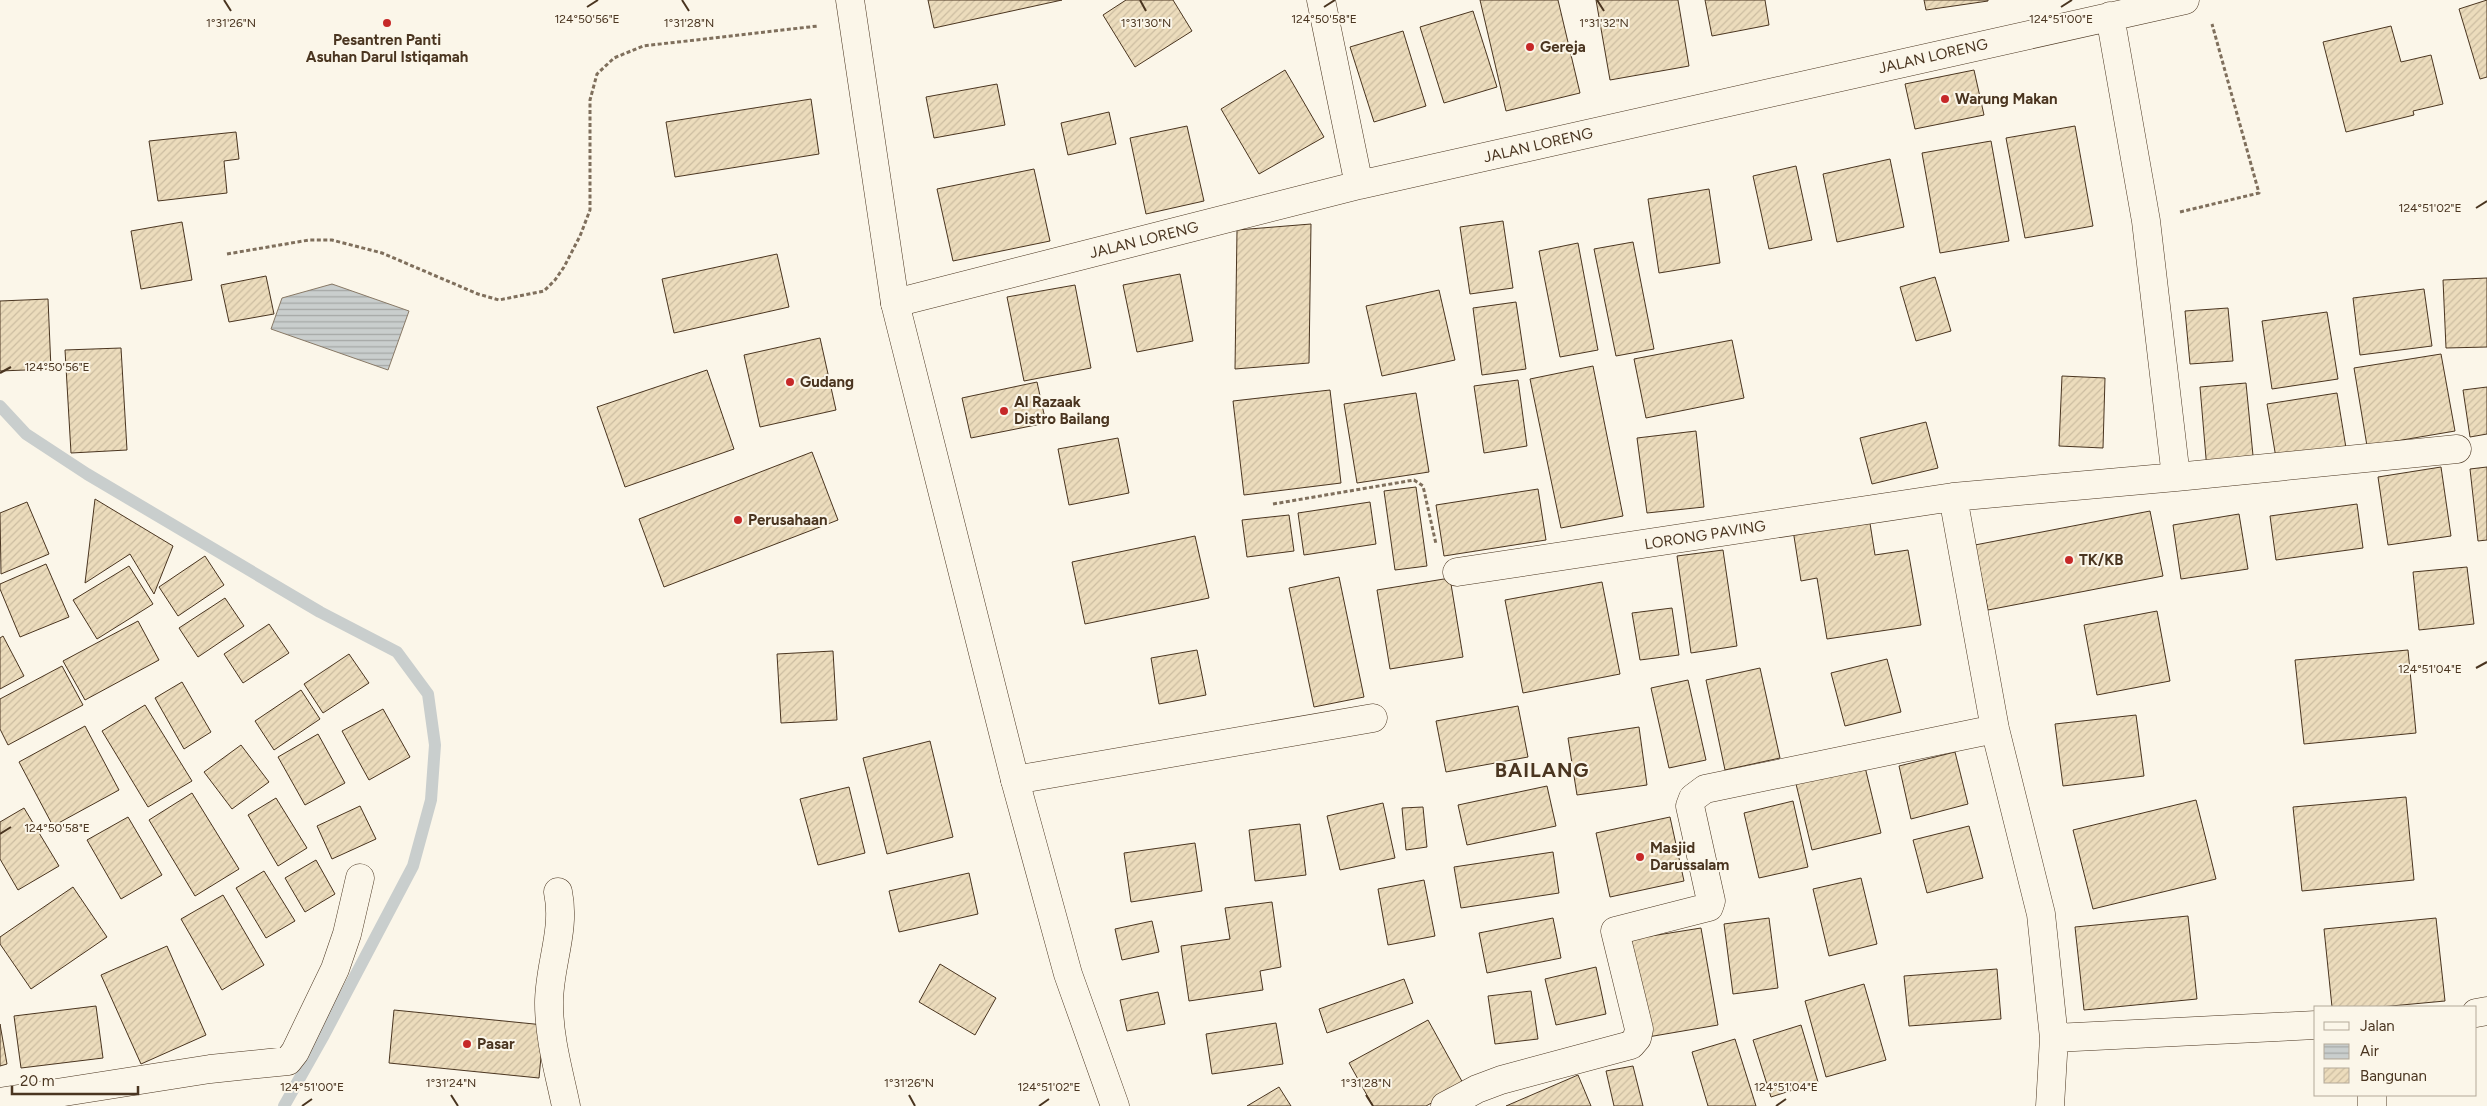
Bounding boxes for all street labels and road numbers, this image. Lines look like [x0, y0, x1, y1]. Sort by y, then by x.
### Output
street label: JALAN LORENG [1877, 35, 1989, 77]
street label: JALAN LORENG [1482, 124, 1594, 166]
street label: JALAN LORENG [1088, 218, 1200, 262]
street label: LORONG PAVING [1643, 517, 1767, 553]

